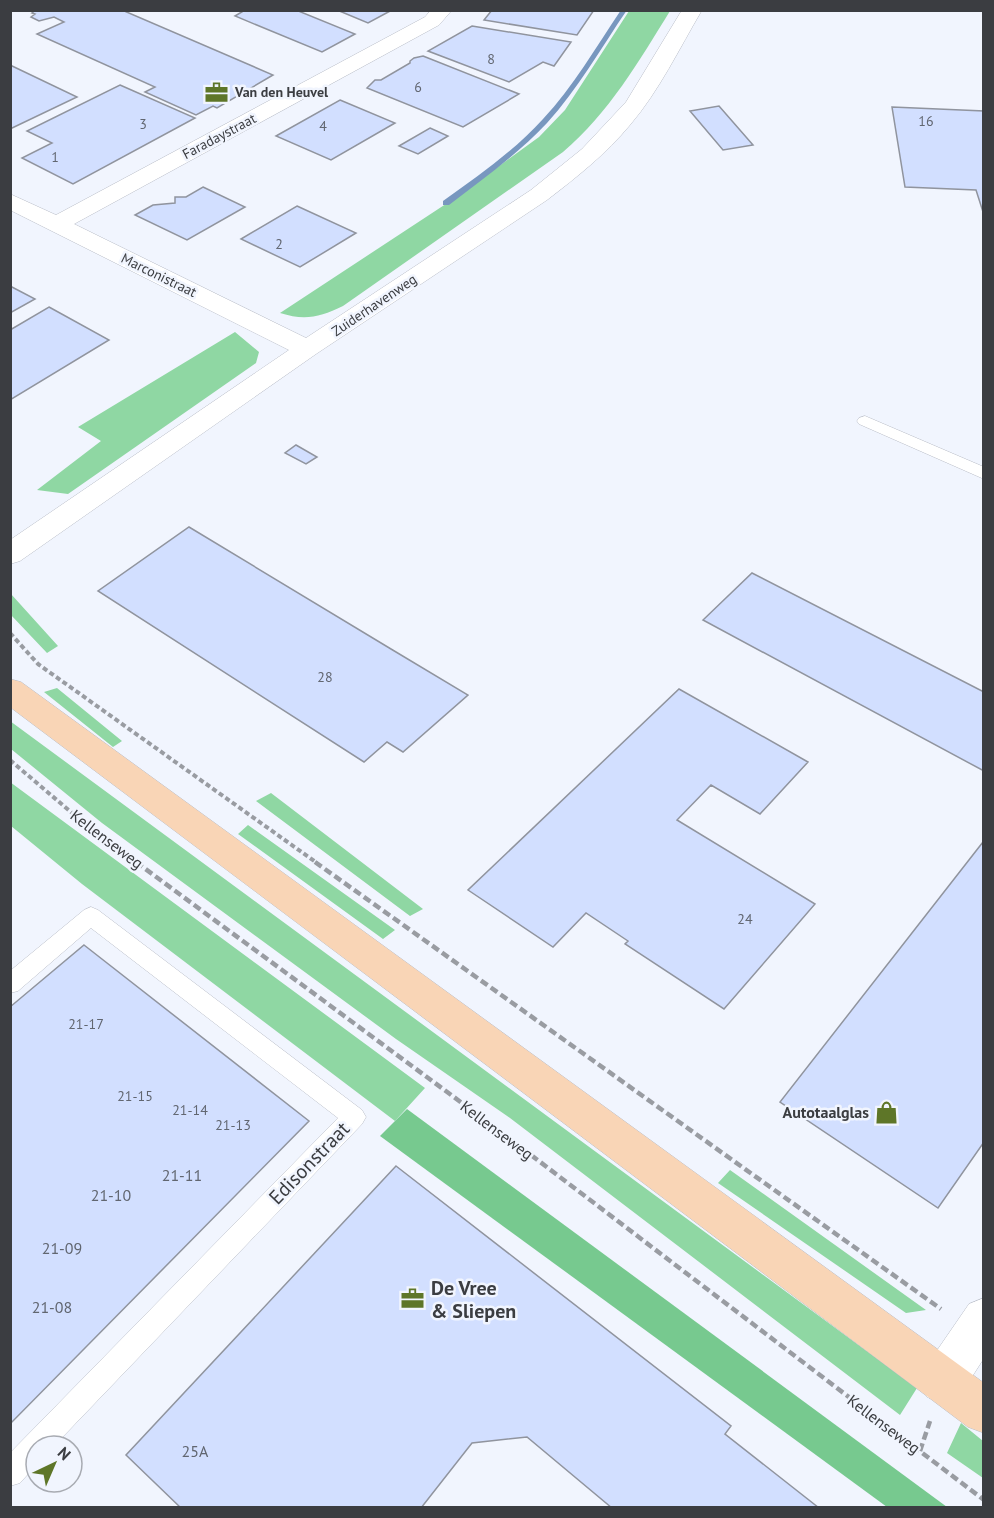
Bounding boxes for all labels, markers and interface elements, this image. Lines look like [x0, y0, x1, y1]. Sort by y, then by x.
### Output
house number: 8 [487, 50, 495, 68]
house number: 6 [414, 78, 422, 96]
office icon: Van den Heuvel [204, 79, 230, 105]
place label: Van den Heuvel [234, 83, 329, 101]
street label: Faradaystraat [179, 109, 259, 163]
house number: 16 [918, 112, 934, 130]
house number: 3 [139, 115, 147, 133]
house number: 4 [319, 117, 327, 135]
house number: 1 [51, 148, 59, 166]
house number: 2 [275, 235, 283, 253]
street label: Marconistraat [118, 249, 200, 301]
street label: Zuiderhavenweg [328, 270, 420, 340]
house number: 28 [317, 668, 333, 686]
street label: Kellenseweg [67, 805, 147, 873]
house number: 24 [737, 910, 753, 928]
house number: 21-17 [68, 1015, 104, 1033]
house number: 21-15 [117, 1087, 153, 1105]
street label: Kellenseweg [457, 1096, 537, 1164]
shop icon: Autotaalglas [874, 1099, 900, 1125]
house number: 21-14 [172, 1101, 208, 1119]
place label: Autotaalglas [782, 1102, 869, 1122]
house number: 21-13 [215, 1116, 251, 1134]
street label: Edisonstraat [263, 1116, 355, 1210]
house number: 21-11 [162, 1165, 202, 1185]
house number: 21-10 [91, 1185, 132, 1205]
house number: 21-09 [42, 1238, 82, 1258]
place label: De Vree & Sliepen [431, 1275, 516, 1324]
office icon: De Vree & Sliepen [400, 1286, 426, 1312]
house number: 21-08 [32, 1297, 72, 1317]
street label: Kellenseweg [844, 1390, 924, 1458]
north arrow [24, 1434, 84, 1494]
house number: 25A [182, 1441, 209, 1461]
text: N [54, 1442, 75, 1464]

